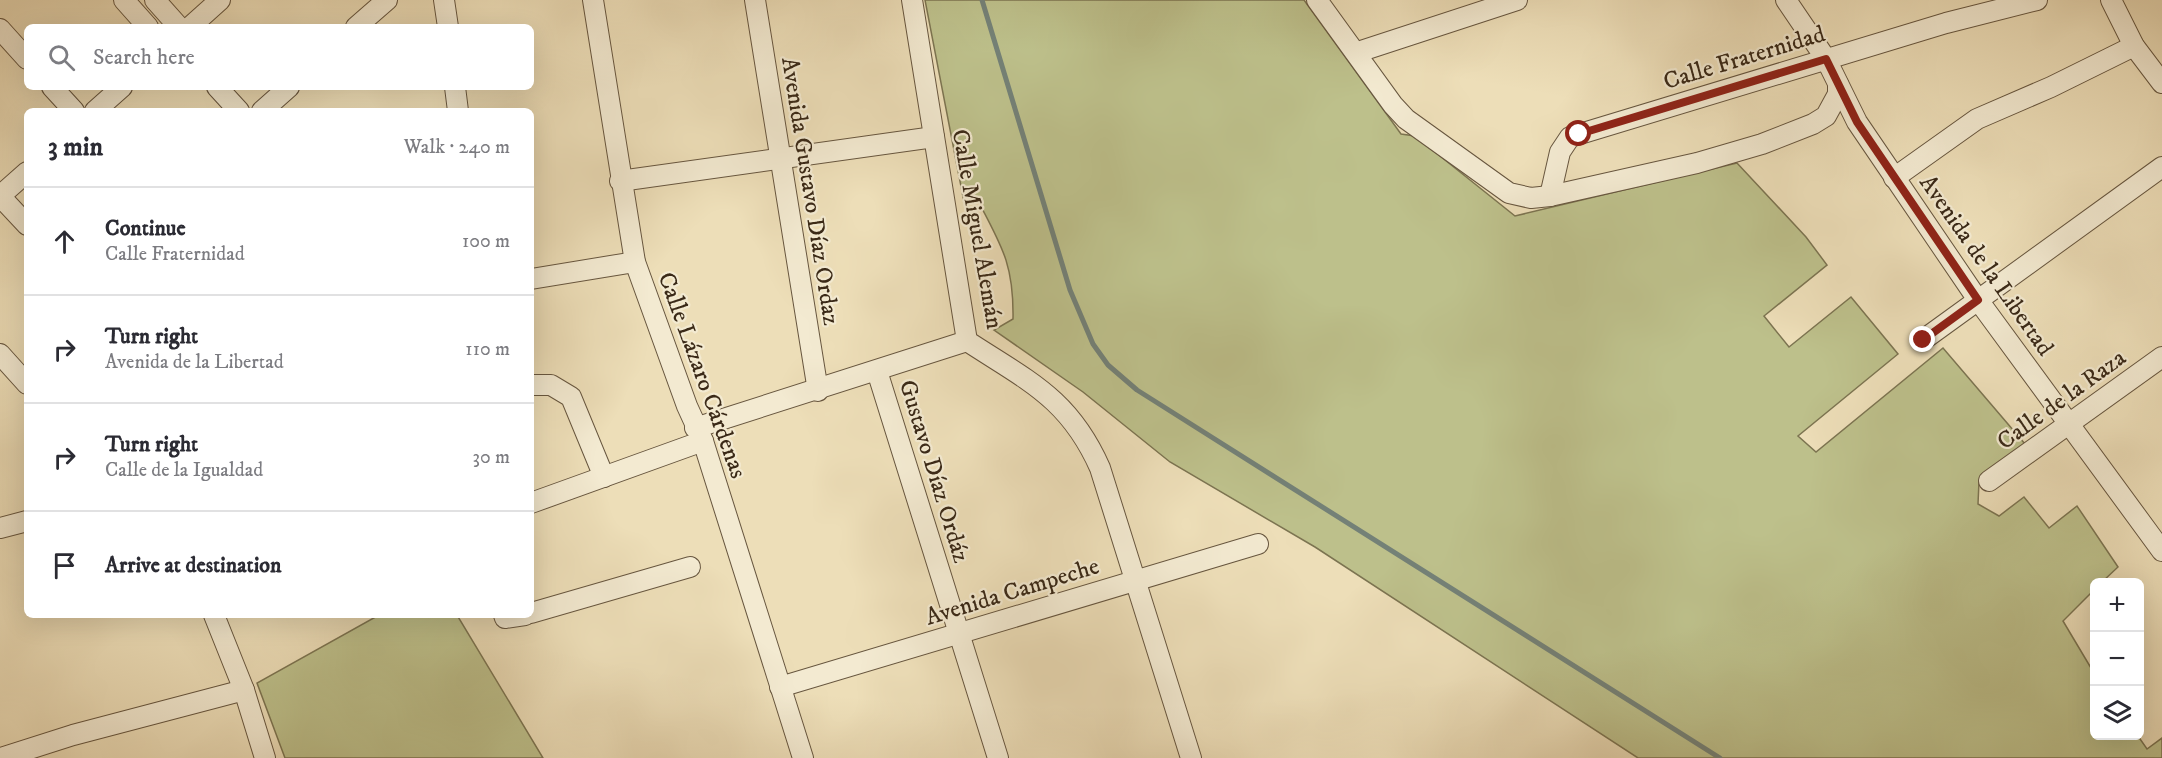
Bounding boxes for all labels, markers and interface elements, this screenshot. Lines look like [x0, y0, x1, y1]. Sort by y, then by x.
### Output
street label: Calle Fraternidad [1660, 19, 1829, 97]
search box [24, 24, 534, 90]
icon: search [45, 41, 78, 74]
text: Search here [93, 44, 195, 71]
street label: Avenida Gustavo Díaz Ordaz [774, 55, 846, 328]
route start [1565, 120, 1591, 146]
street label: Calle Miguel Alemán [945, 127, 1009, 332]
text: 3 min [48, 131, 103, 164]
text: Walk · 240 m [404, 135, 510, 160]
street label: Avenida de la Libertad [1912, 169, 2060, 362]
text: Continue [105, 215, 186, 242]
icon: ahead [48, 225, 81, 258]
text: 100 m [462, 229, 510, 254]
text: Calle Fraternidad [105, 242, 245, 267]
street label: Calle Lázaro Cárdenas [651, 268, 753, 482]
text: Turn right [105, 323, 198, 350]
route end [1909, 326, 1935, 352]
icon: right [48, 333, 81, 366]
text: 110 m [465, 337, 510, 362]
street label: Calle de la Raza [1991, 343, 2133, 457]
text: Avenida de la Libertad [105, 350, 284, 375]
street label: Gustavo Díaz Ordáz [892, 376, 976, 567]
text: Turn right [105, 431, 198, 458]
icon: right [48, 441, 81, 474]
text: 30 m [472, 445, 510, 470]
text: Calle de la Igualdad [105, 458, 263, 483]
icon: arrive [48, 549, 81, 582]
street label: Avenida Campeche [922, 551, 1103, 633]
text: Arrive at destination [105, 552, 282, 579]
map controls [2090, 578, 2144, 740]
button: + [2090, 578, 2144, 632]
button: − [2090, 632, 2144, 686]
button: layers [2090, 686, 2144, 740]

